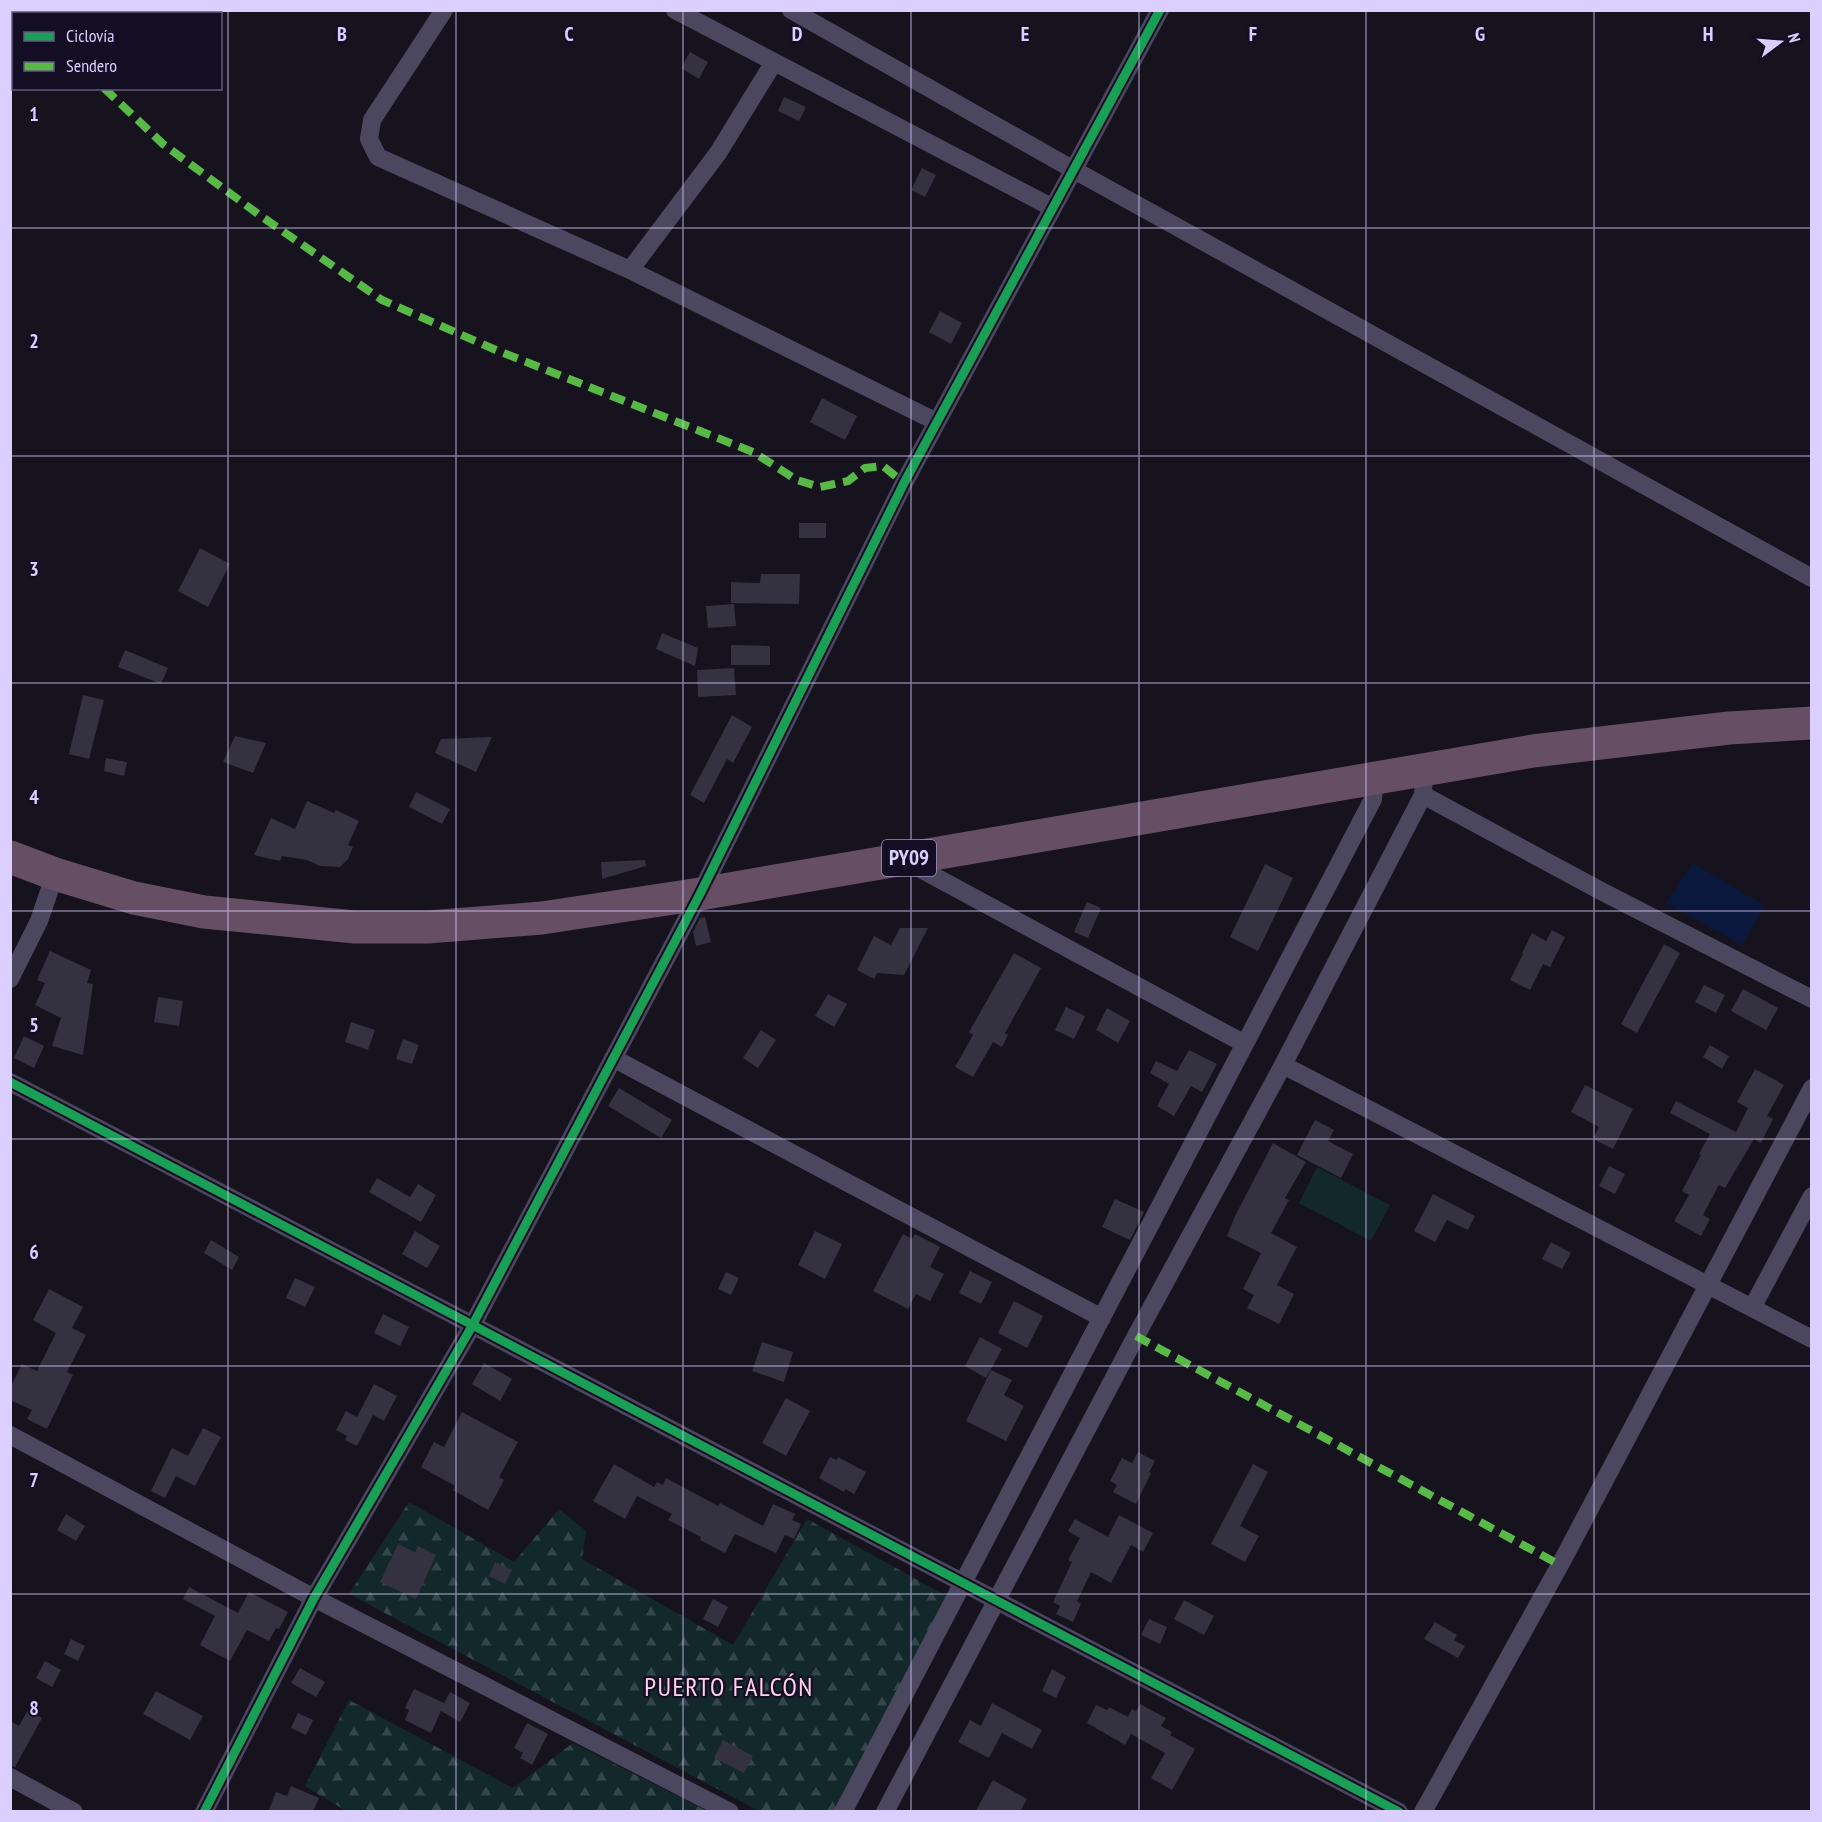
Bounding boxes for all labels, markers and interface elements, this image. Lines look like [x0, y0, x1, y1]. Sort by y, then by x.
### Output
legend [12, 12, 222, 90]
north arrow [1750, 12, 1810, 72]
text: B [337, 21, 347, 47]
text: C [564, 21, 574, 47]
text: D [792, 21, 803, 47]
text: E [1021, 21, 1029, 47]
text: F [1249, 21, 1257, 47]
text: G [1475, 21, 1485, 47]
text: H [1703, 21, 1713, 47]
text: Ciclovía [66, 24, 114, 47]
text: N [1784, 31, 1805, 45]
text: Sendero [66, 54, 117, 77]
text: 1 [29, 101, 39, 127]
text: 2 [29, 328, 39, 354]
text: 3 [29, 556, 39, 582]
text: 4 [29, 784, 39, 810]
road number: PY09 [882, 840, 936, 876]
text: 5 [29, 1012, 39, 1038]
text: 6 [29, 1239, 39, 1265]
text: 7 [29, 1467, 39, 1493]
district label: PUERTO FALCÓN [644, 1670, 814, 1703]
text: 8 [29, 1695, 39, 1721]

